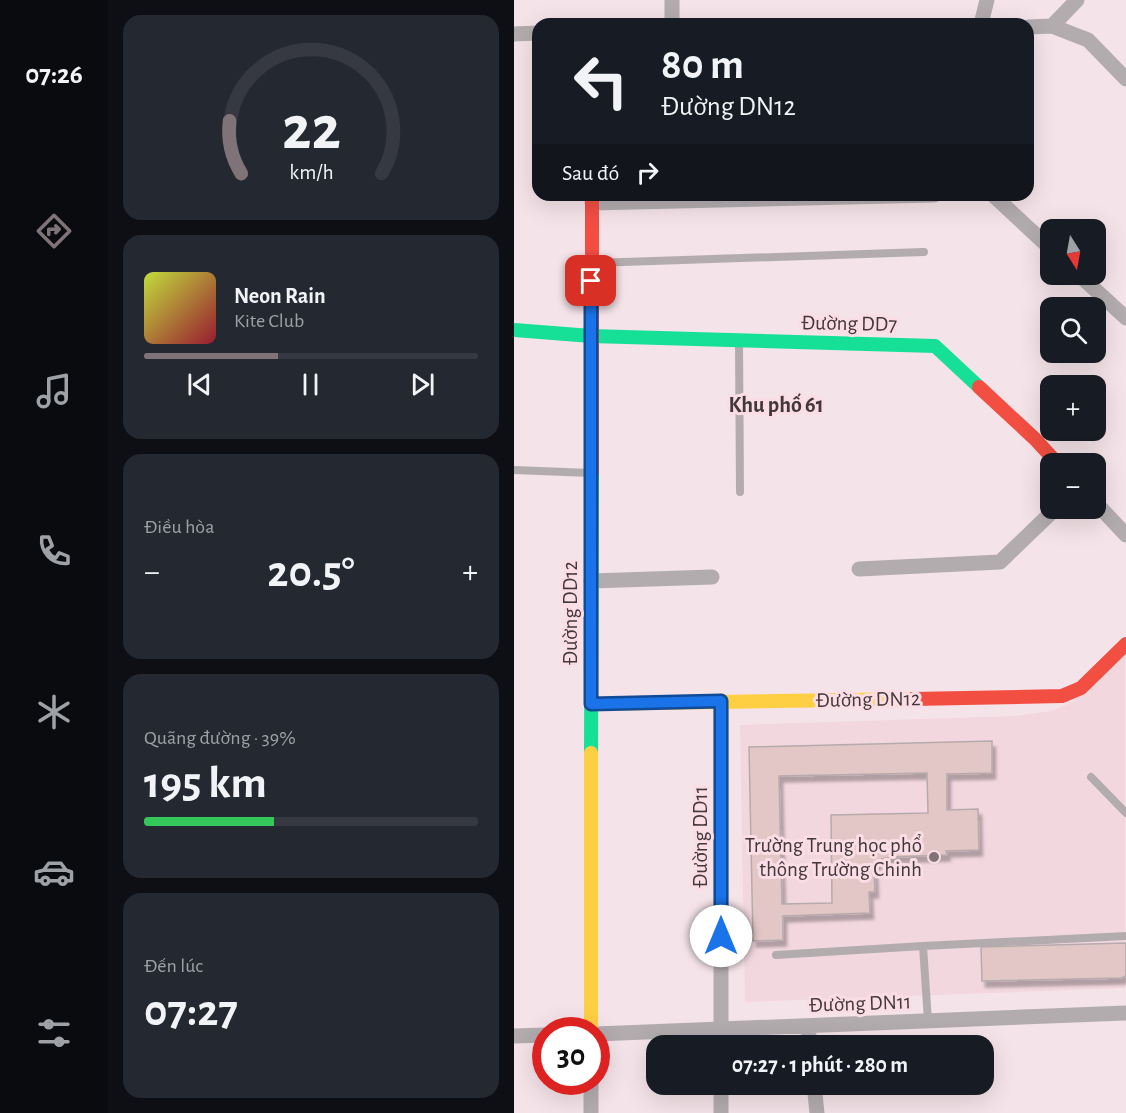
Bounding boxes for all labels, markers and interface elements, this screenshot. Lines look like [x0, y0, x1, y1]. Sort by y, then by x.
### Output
icon: left [562, 42, 640, 120]
text: 80 m [661, 44, 744, 86]
text: 07:26 [25, 61, 83, 88]
text: Đường DN12 [661, 93, 796, 120]
text: 22 [282, 98, 340, 160]
icon: right [631, 156, 664, 189]
text: Sau đó [562, 162, 619, 184]
text: km/h [289, 163, 333, 184]
icon: directions [33, 210, 75, 252]
north arrow [1040, 219, 1106, 285]
map controls [1040, 219, 1106, 519]
pin [565, 255, 616, 306]
icon: arrive [574, 264, 607, 297]
text: Neon Rain [234, 285, 326, 307]
button: search [1040, 297, 1106, 363]
text: Kite Club [234, 311, 304, 331]
street label: Đường DD7 [801, 312, 897, 335]
icon: previous [183, 368, 216, 401]
icon: pause [294, 368, 327, 401]
icon: next [406, 368, 439, 401]
icon: music [33, 370, 75, 412]
button: + [1040, 375, 1106, 441]
district label: Khu phố 61 [728, 393, 824, 416]
button: − [1040, 453, 1106, 519]
text: Điều hòa [144, 517, 214, 537]
icon: phone [33, 530, 75, 572]
text: 20.5° [267, 550, 355, 595]
text: − [144, 556, 160, 589]
text: + [462, 556, 478, 589]
street label: Đường DD12 [560, 561, 581, 665]
street label: Đường DN12 [815, 688, 921, 711]
icon: climate [33, 691, 75, 733]
text: Quãng đường · 39% [144, 728, 296, 748]
text: 195 km [144, 761, 267, 806]
street label: Đường DD11 [690, 786, 711, 888]
place label: Trường Trung học phổ thông Trường Chinh [745, 834, 922, 880]
marker: Trường Trung học phổ thông Trường Chinh [927, 850, 941, 864]
icon: car [33, 851, 75, 893]
position arrow [689, 904, 753, 968]
text: Đến lúc [144, 956, 203, 976]
text: 07:27 [144, 989, 238, 1034]
street label: Đường DN11 [808, 991, 912, 1016]
icon: filters [33, 1012, 75, 1054]
speed limit sign: 30 [532, 1017, 610, 1095]
text: 07:27 · 1 phút · 280 m [732, 1054, 908, 1076]

